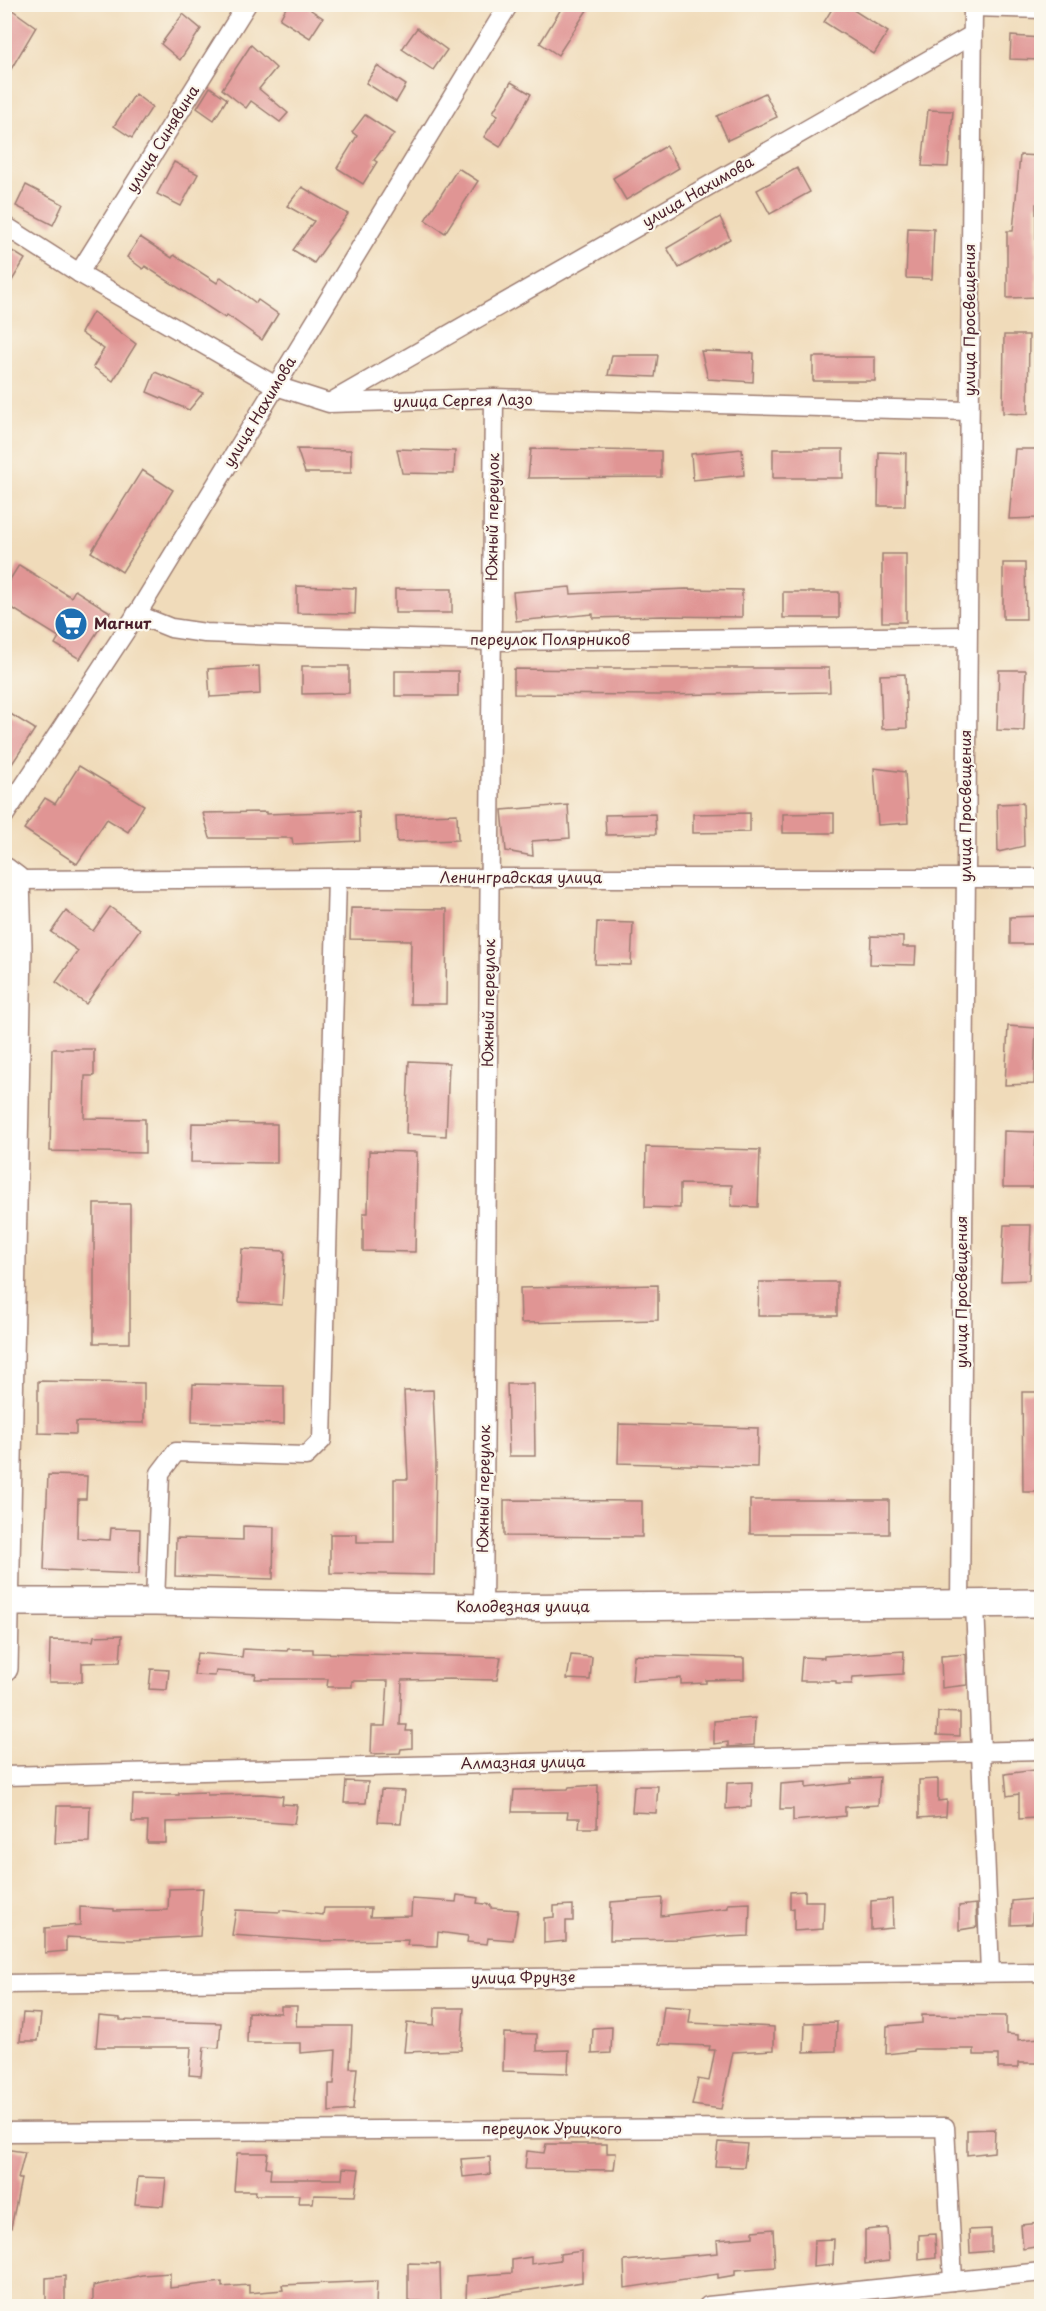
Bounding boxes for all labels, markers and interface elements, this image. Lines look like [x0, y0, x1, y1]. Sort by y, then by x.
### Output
street label: улица Синявина [119, 80, 204, 196]
street label: улица Нахимова [637, 149, 758, 232]
street label: улица Просвещения [957, 244, 980, 396]
street label: улица Нахимова [217, 351, 301, 471]
street label: улица Сергея Лазо [393, 387, 533, 412]
street label: Южный переулок [479, 453, 504, 581]
supermarket icon: Магнит [53, 606, 89, 642]
place label: Магнит [94, 611, 152, 634]
street label: переулок Полярников [470, 627, 630, 650]
street label: улица Просвещения [953, 730, 976, 882]
street label: Ленинградская улица [440, 865, 603, 888]
street label: Южный переулок [475, 939, 500, 1067]
street label: улица Просвещения [949, 1216, 972, 1368]
street label: Южный переулок [470, 1425, 495, 1553]
street label: Колодезная улица [456, 1594, 590, 1617]
street label: Алмазная улица [460, 1749, 586, 1774]
street label: улица Фрунзе [471, 1964, 575, 1989]
street label: переулок Урицкого [482, 2116, 622, 2139]

